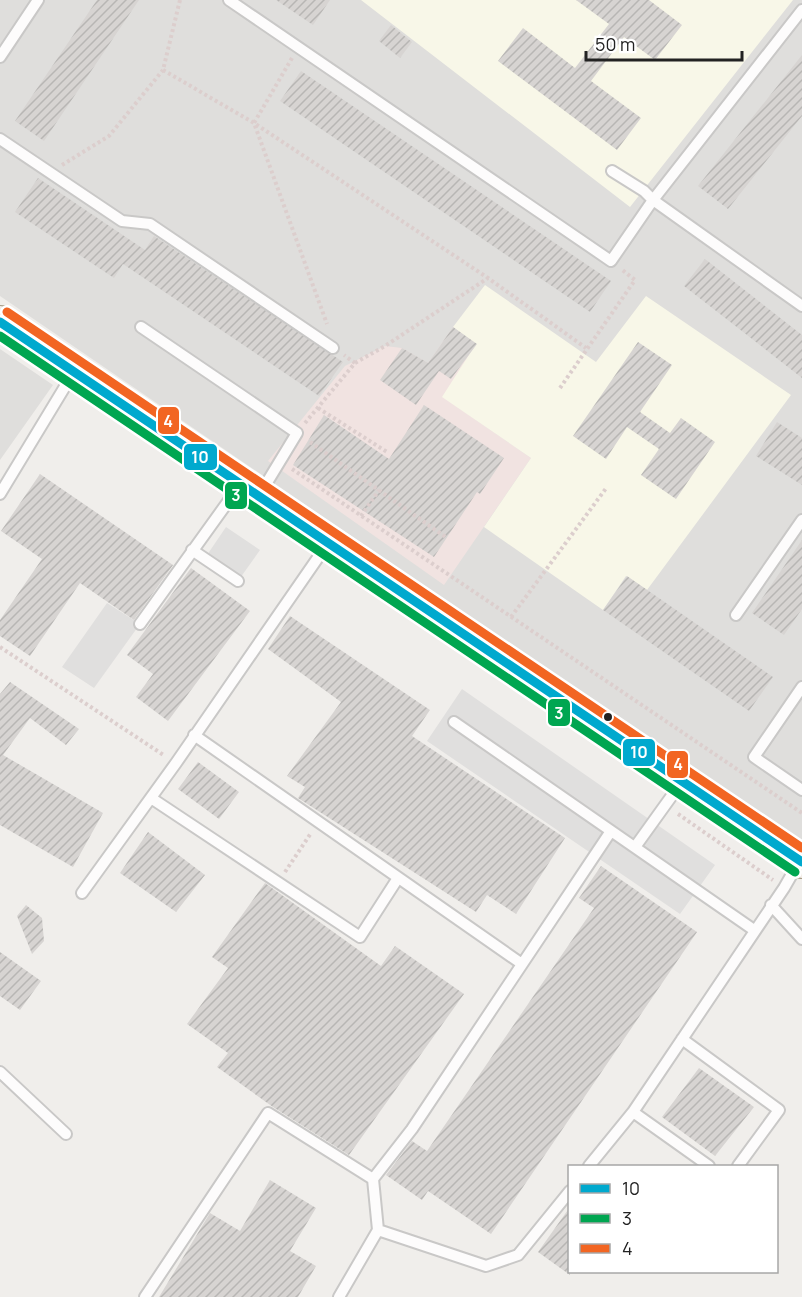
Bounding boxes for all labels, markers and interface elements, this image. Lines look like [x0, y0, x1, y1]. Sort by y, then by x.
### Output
scale bar [586, 24, 742, 62]
text: 50 m [595, 32, 635, 56]
line badge: 4 [157, 406, 180, 435]
text: 4 [163, 410, 173, 432]
line badge: 10 [183, 443, 218, 471]
text: 10 [191, 446, 209, 468]
line badge: 3 [224, 481, 248, 510]
text: 3 [231, 484, 241, 506]
line badge: 3 [547, 698, 571, 727]
text: 3 [554, 702, 564, 724]
unlabelled marker [602, 711, 614, 723]
line badge: 10 [622, 738, 656, 767]
text: 10 [630, 741, 648, 763]
line badge: 4 [666, 750, 689, 779]
text: 4 [673, 753, 683, 775]
legend [568, 1165, 778, 1273]
text: 10 [622, 1176, 640, 1200]
text: 3 [622, 1206, 632, 1230]
text: 4 [622, 1236, 633, 1260]

